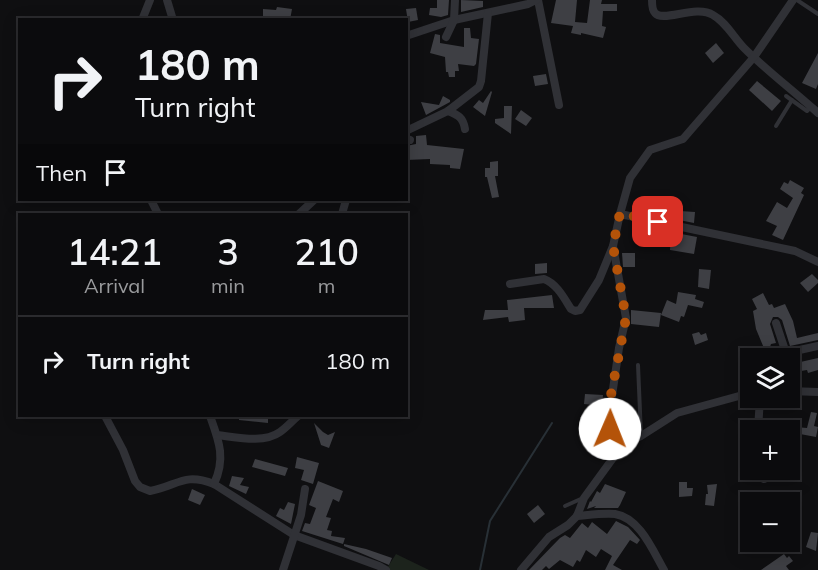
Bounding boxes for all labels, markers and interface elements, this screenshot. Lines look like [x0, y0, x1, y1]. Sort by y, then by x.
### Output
text: 180 m [135, 38, 260, 91]
icon: right [36, 42, 114, 120]
text: Turn right [135, 90, 255, 124]
icon: arrive [99, 156, 132, 189]
text: Then [36, 159, 87, 187]
pin [632, 196, 683, 247]
icon: arrive [641, 205, 674, 238]
text: 14:21 [67, 229, 162, 274]
text: 3 [217, 229, 239, 274]
text: 210 [294, 229, 359, 274]
text: Arrival [84, 273, 145, 298]
text: min [211, 273, 245, 298]
text: m [318, 273, 335, 298]
icon: right [36, 345, 69, 378]
text: Turn right [87, 347, 190, 375]
text: 180 m [325, 347, 390, 375]
map controls [740, 348, 800, 552]
button: layers [740, 348, 800, 408]
position arrow [578, 397, 642, 461]
button: + [740, 420, 800, 480]
button: − [740, 492, 800, 552]

